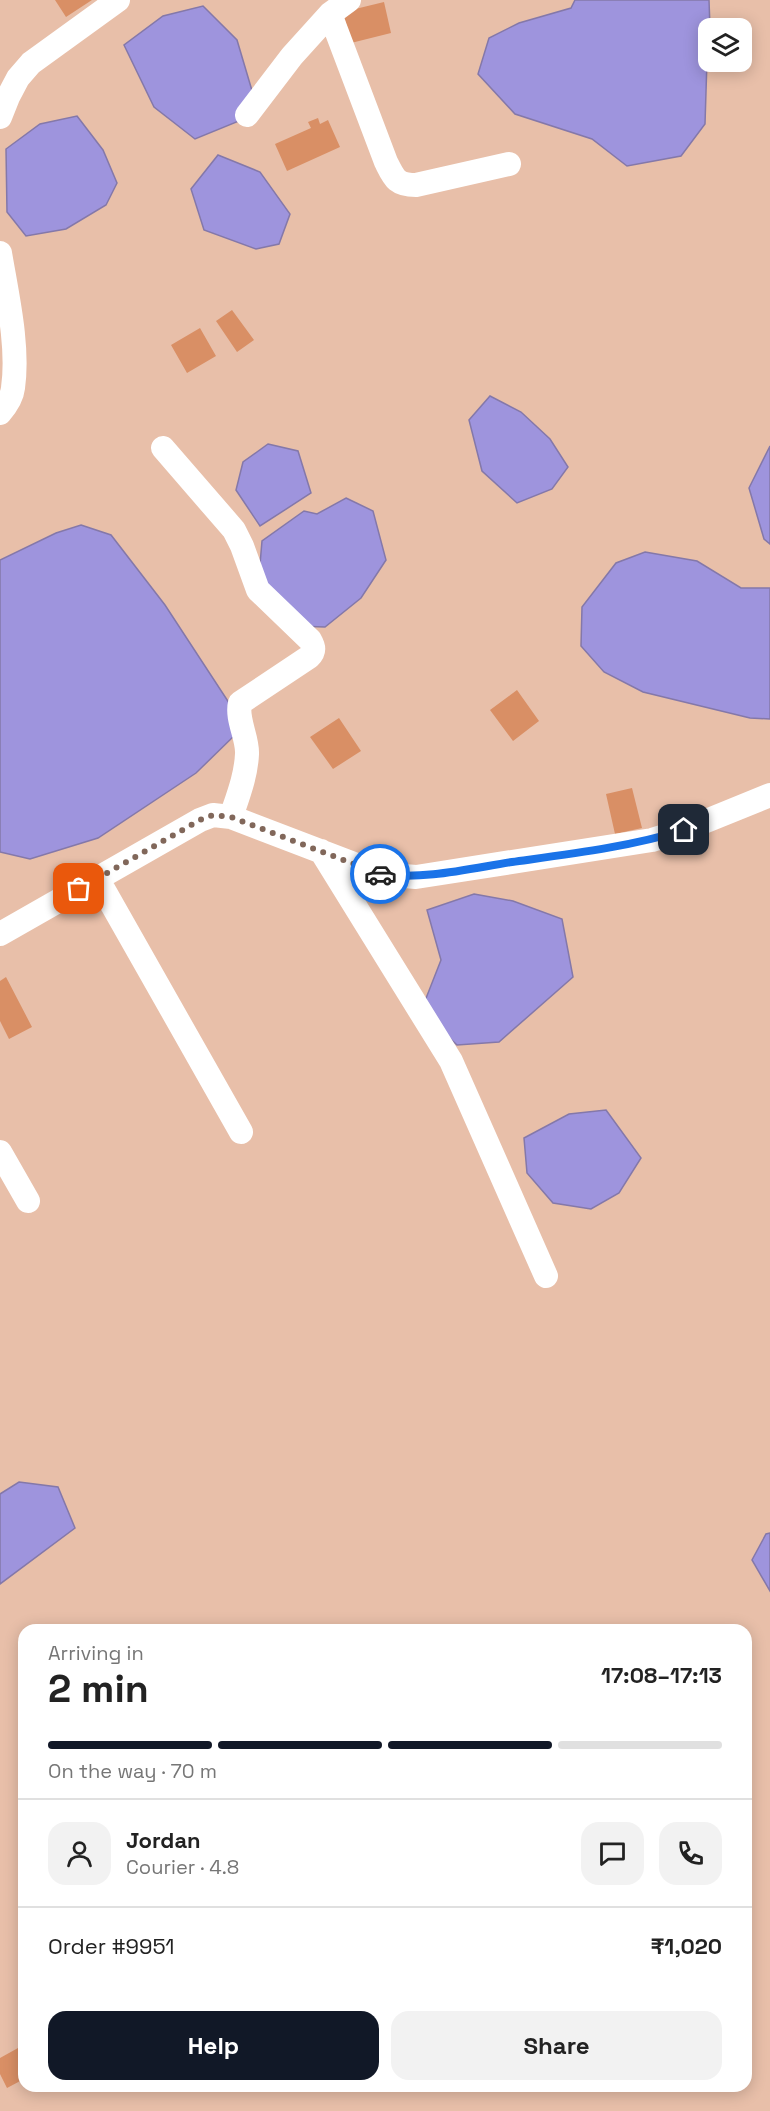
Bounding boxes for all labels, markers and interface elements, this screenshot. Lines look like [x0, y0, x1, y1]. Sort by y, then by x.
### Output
map controls [698, 18, 752, 72]
button: layers [698, 18, 752, 72]
pin [658, 804, 709, 855]
icon: home [667, 813, 700, 846]
courier [350, 844, 410, 904]
icon: car [364, 858, 397, 891]
pin [53, 863, 104, 914]
icon: bag [62, 872, 95, 905]
text: Arriving in [48, 1640, 144, 1666]
text: 17:08–17:13 [601, 1661, 722, 1689]
text: 2 min [48, 1664, 149, 1713]
text: On the way · 70 m [48, 1758, 217, 1784]
button: person [48, 1822, 111, 1885]
button: chat [581, 1822, 644, 1885]
button: phone [659, 1822, 722, 1885]
text: Jordan [126, 1826, 201, 1854]
text: Courier · 4.8 [126, 1854, 239, 1880]
text: Order #9951 [48, 1932, 175, 1960]
text: ₹1,020 [651, 1932, 722, 1960]
button: Help [48, 2011, 379, 2080]
button: Share [391, 2011, 722, 2080]

